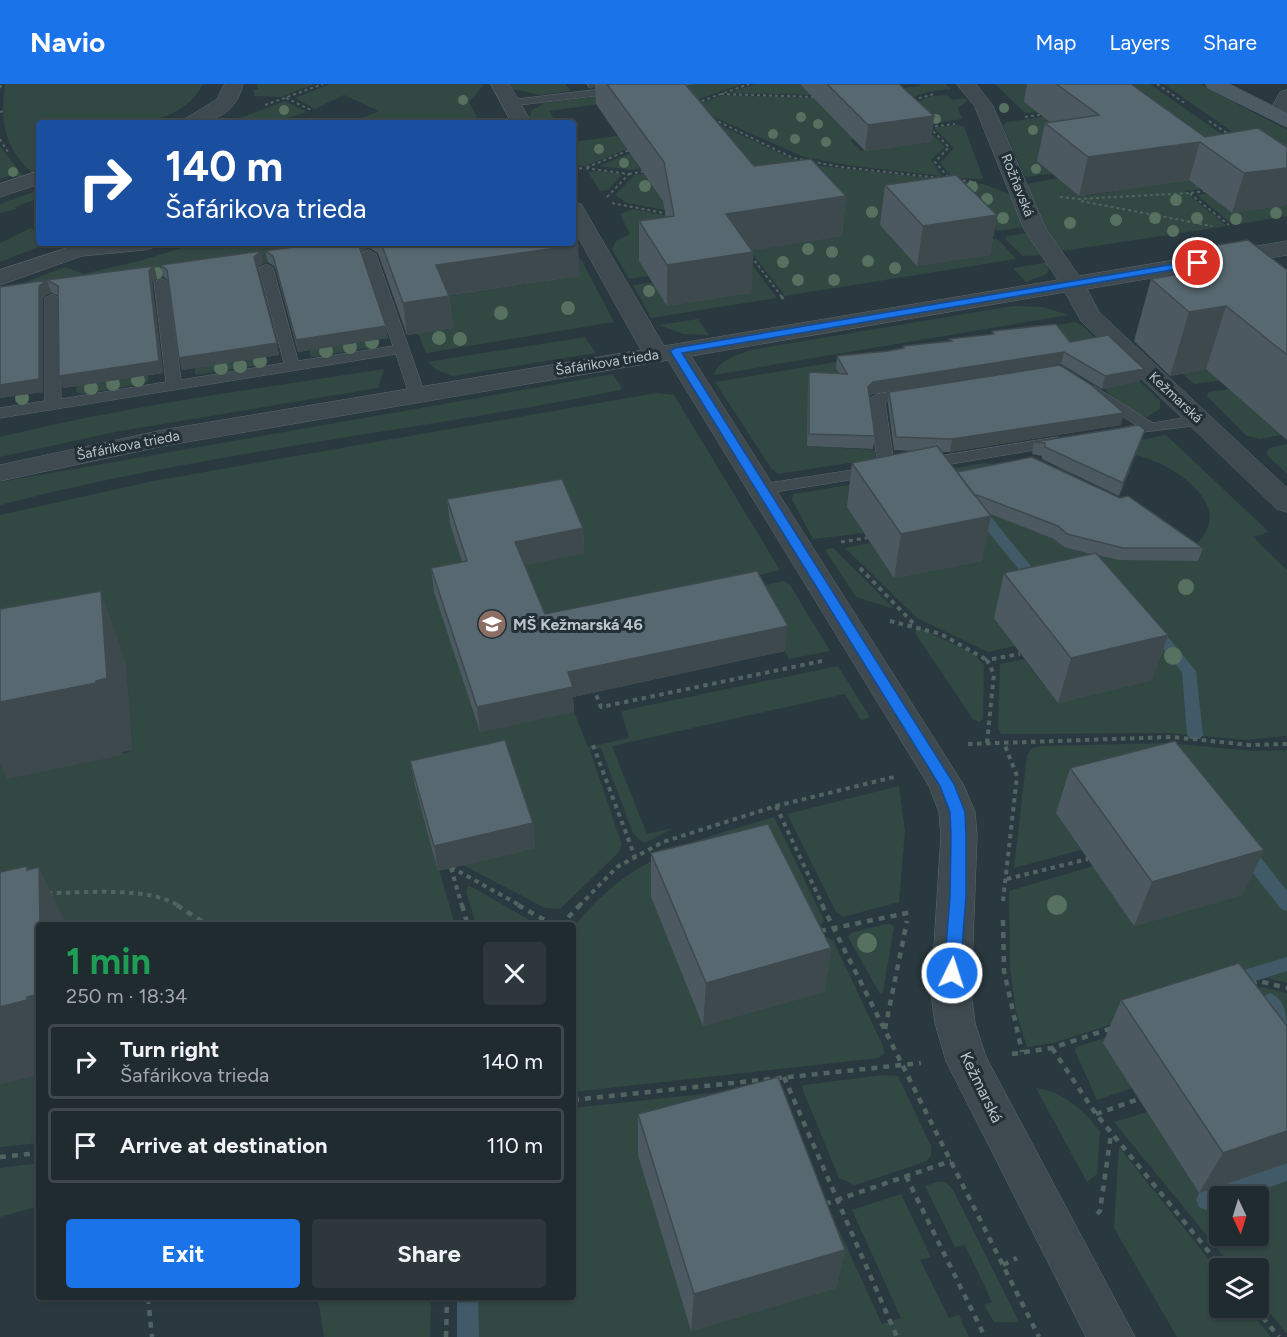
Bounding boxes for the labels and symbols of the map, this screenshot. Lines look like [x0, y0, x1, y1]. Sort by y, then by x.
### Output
street label: Rožňavská [997, 151, 1038, 219]
pin [1172, 237, 1223, 288]
street label: Šafárikova trieda [554, 346, 660, 379]
street label: Kežmarská [1145, 368, 1206, 426]
street label: Šafárikova trieda [75, 427, 181, 464]
school or university icon: MŠ Kežmarská 46 [476, 608, 508, 640]
place label: MŠ Kežmarská 46 [513, 615, 643, 634]
position arrow [920, 941, 984, 1005]
street label: Kežmarská [956, 1049, 1007, 1126]
north arrow [1209, 1186, 1269, 1246]

